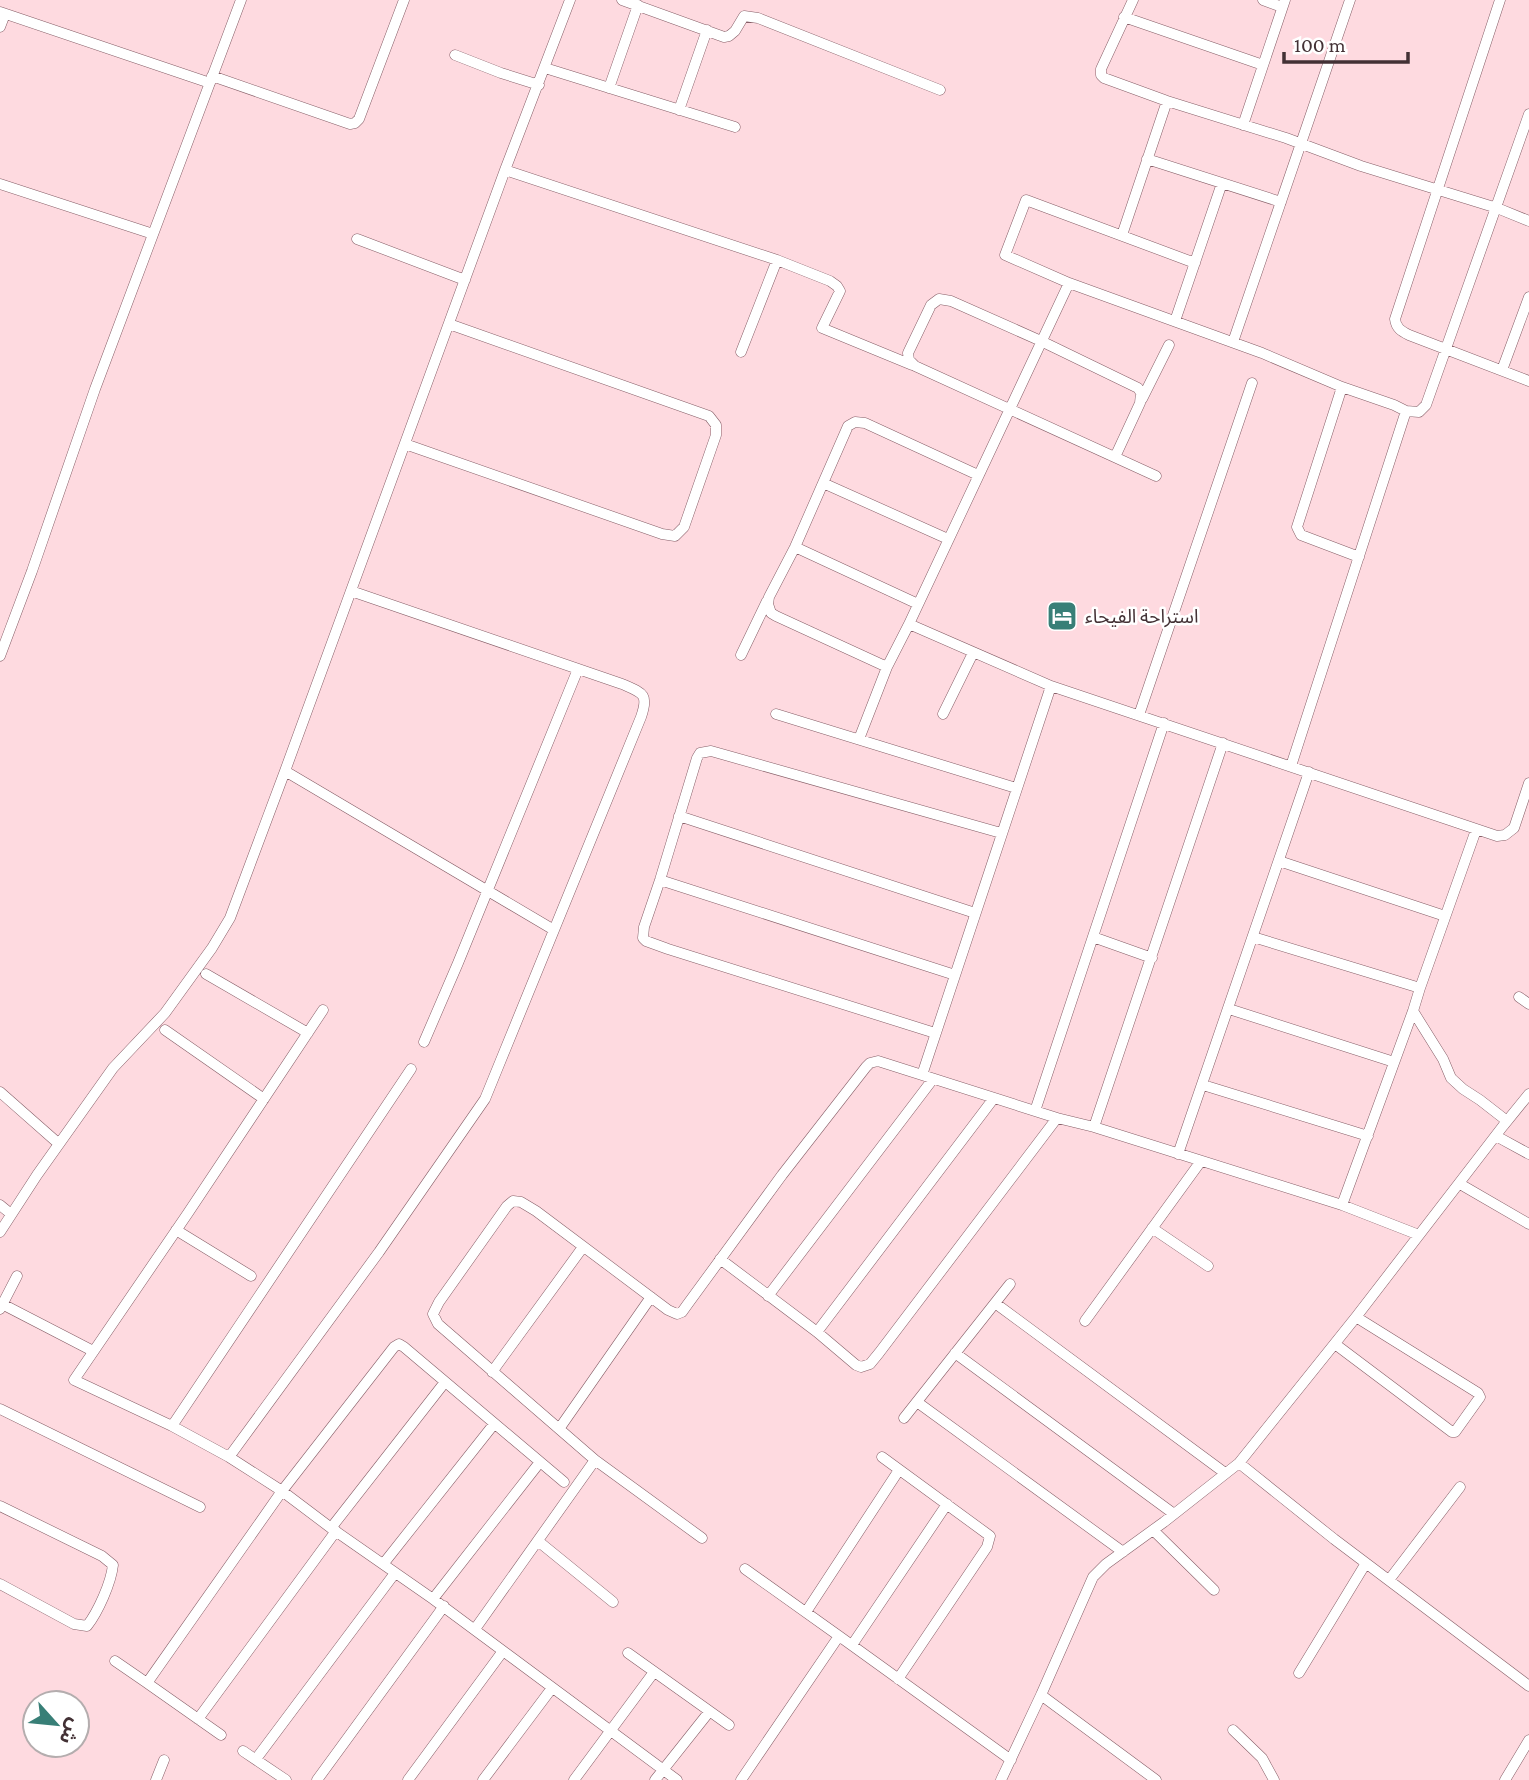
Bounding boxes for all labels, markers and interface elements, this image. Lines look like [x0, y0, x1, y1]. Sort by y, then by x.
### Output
scale bar [1284, 21, 1408, 65]
text: 100 m [1294, 33, 1346, 57]
hotel icon: استراحة الفيحاء [1045, 599, 1079, 633]
place label: استراحة الفيحاء [1085, 606, 1198, 628]
north arrow [21, 1689, 91, 1759]
text: ش [55, 1715, 86, 1748]

